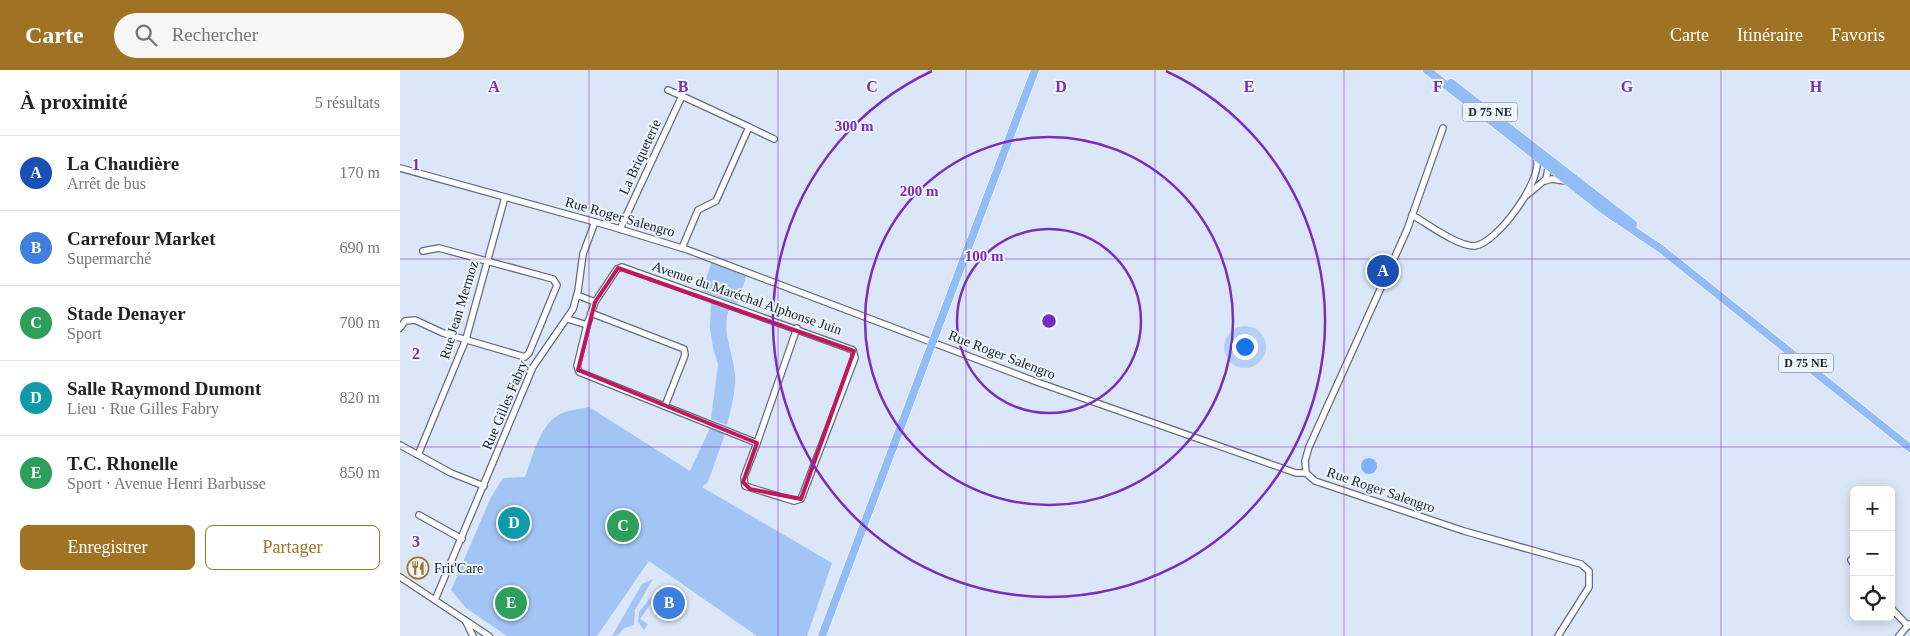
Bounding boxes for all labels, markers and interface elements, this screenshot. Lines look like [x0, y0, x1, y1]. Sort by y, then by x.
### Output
search box [114, 13, 464, 58]
icon: search [132, 21, 160, 49]
text: Carte [25, 22, 84, 48]
text: Rechercher [172, 24, 258, 45]
text: Carte [1670, 25, 1709, 45]
text: Itinéraire [1737, 25, 1803, 45]
text: Favoris [1831, 25, 1885, 45]
text: A [488, 78, 500, 95]
text: B [678, 78, 689, 95]
text: C [866, 78, 878, 95]
text: D [1055, 78, 1067, 95]
text: E [1244, 78, 1254, 95]
text: F [1433, 78, 1443, 95]
text: G [1621, 78, 1634, 95]
text: H [1810, 78, 1823, 95]
text: À proximité [20, 90, 128, 114]
text: 5 résultats [315, 94, 380, 111]
road number: D 75 NE [1462, 102, 1518, 122]
street label: La Briqueterie [616, 117, 664, 197]
text: 300 m [835, 118, 874, 134]
text: La Chaudière [67, 153, 179, 174]
text: 1 [412, 156, 420, 173]
text: A [30, 164, 42, 181]
text: 170 m [340, 164, 380, 181]
text: Arrêt de bus [67, 175, 146, 192]
text: 200 m [900, 183, 939, 199]
street label: Rue Roger Salengro [563, 194, 677, 240]
text: Carrefour Market [67, 228, 216, 249]
text: B [31, 239, 41, 256]
text: 690 m [340, 239, 380, 256]
text: 100 m [965, 248, 1004, 264]
text: Supermarché [67, 250, 151, 267]
pin: A [1367, 252, 1399, 290]
street label: Avenue du Maréchal Alphonse Juin [650, 258, 844, 338]
street label: Rue Jean Mermoz [437, 259, 481, 361]
text: Stade Denayer [67, 303, 186, 324]
centre of rings [1040, 312, 1058, 330]
text: C [30, 314, 42, 331]
text: 700 m [340, 314, 380, 331]
text: Sport [67, 325, 102, 342]
street label: Rue Roger Salengro [946, 328, 1058, 382]
your location [1232, 334, 1258, 360]
text: 2 [412, 345, 420, 362]
road number: D 75 NE [1778, 354, 1834, 372]
street label: Rue Gilles Fabry [479, 358, 531, 452]
text: Salle Raymond Dumont [67, 378, 261, 399]
text: D [30, 389, 42, 406]
text: 820 m [340, 389, 380, 406]
text: Lieu · Rue Gilles Fabry [67, 400, 219, 417]
text: T.C. Rhonelle [67, 453, 178, 474]
text: E [31, 464, 41, 481]
text: 850 m [340, 464, 380, 481]
street label: Rue Roger Salengro [1325, 464, 1437, 516]
text: Sport · Avenue Henri Barbusse [67, 475, 266, 492]
map controls [1850, 486, 1895, 621]
button: + [1850, 486, 1895, 531]
pin: D [498, 504, 530, 542]
pin: C [607, 507, 639, 545]
button: Enregistrer [20, 525, 195, 570]
button: Partager [205, 525, 380, 570]
button: − [1850, 531, 1895, 576]
text: 3 [412, 533, 420, 550]
restaurant icon: Frit'Care [406, 556, 430, 580]
place label: Frit'Care [434, 561, 483, 576]
button: locate [1850, 576, 1895, 621]
pin: E [495, 584, 527, 622]
pin: B [653, 584, 685, 622]

